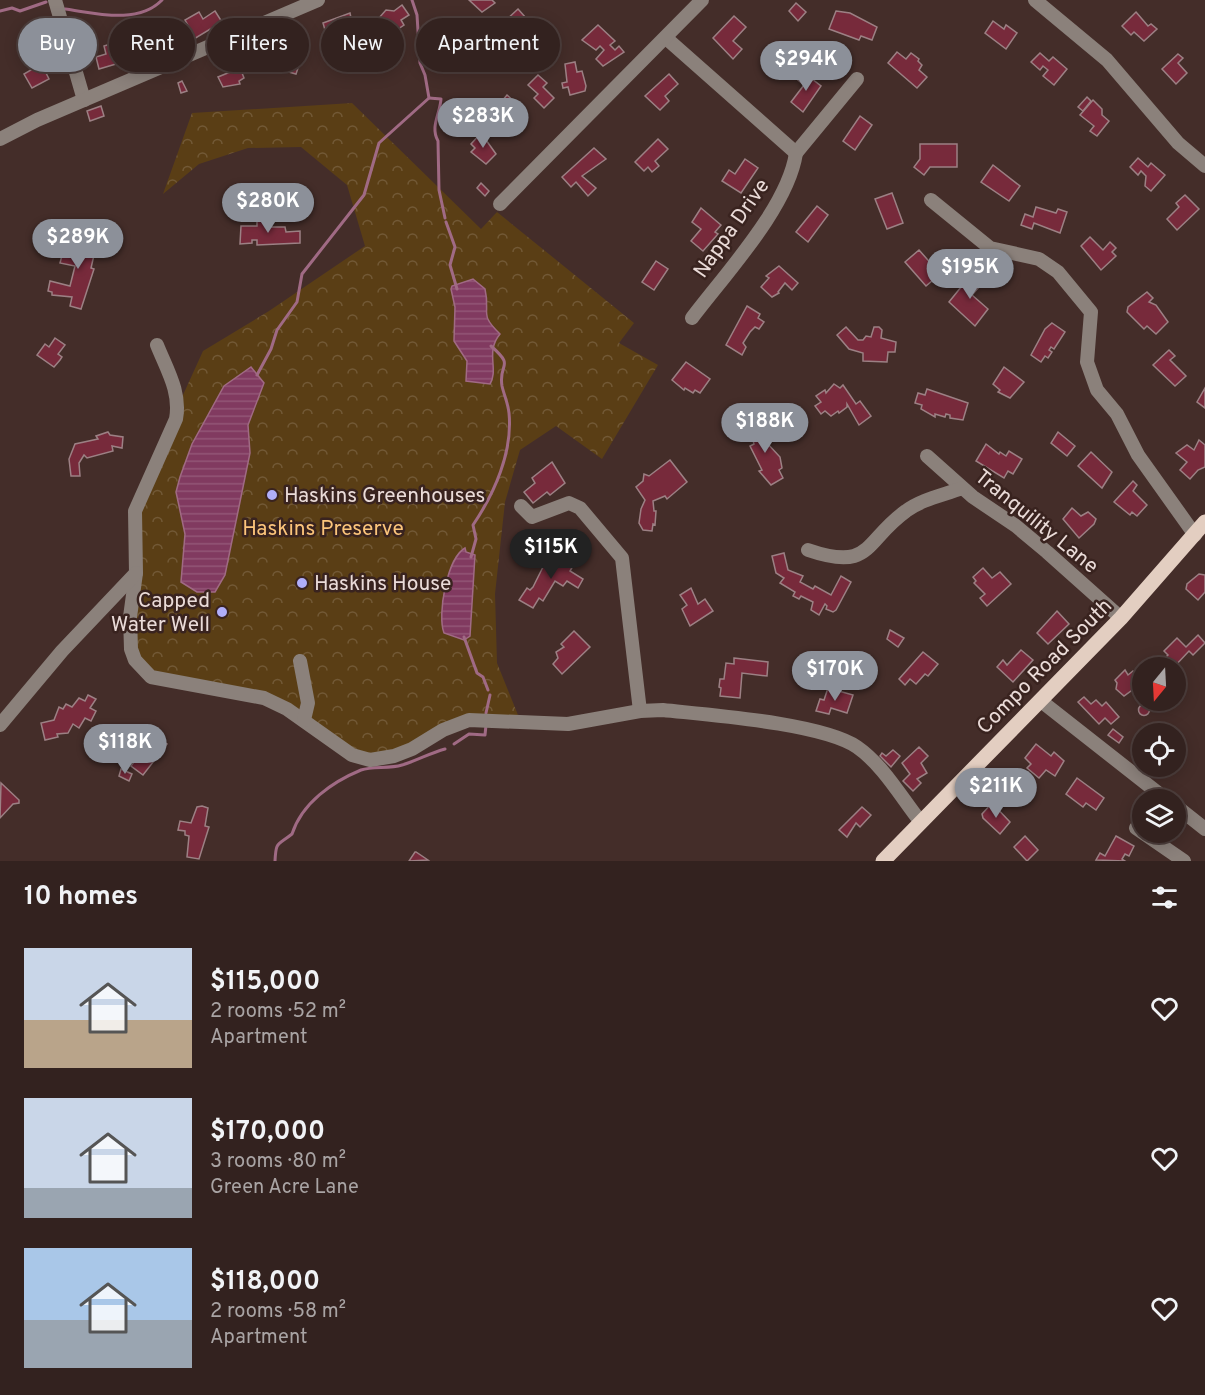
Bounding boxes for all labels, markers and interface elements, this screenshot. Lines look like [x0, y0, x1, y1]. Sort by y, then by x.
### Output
chip: Buy [18, 18, 97, 72]
chip: Rent [109, 18, 195, 72]
chip: Filters [207, 18, 309, 72]
chip: New [321, 18, 404, 72]
chip: Apartment [416, 18, 560, 72]
pin: $294K [764, 41, 848, 92]
text: $294K [774, 47, 838, 73]
pin: $283K [441, 98, 525, 149]
text: $283K [452, 104, 514, 130]
street label: Nappa Drive [688, 174, 776, 284]
pin: $280K [226, 183, 310, 234]
text: $280K [236, 189, 300, 215]
pin: $289K [36, 219, 120, 270]
text: $289K [46, 225, 110, 251]
pin: $195K [928, 249, 1012, 300]
text: $195K [941, 255, 999, 281]
pin: $188K [723, 403, 807, 454]
text: $188K [735, 409, 795, 435]
street label: Tranquility Lane [969, 464, 1103, 580]
place label: Haskins Greenhouses [284, 483, 485, 510]
marker: Haskins Greenhouses [265, 488, 279, 502]
park label: Haskins Preserve [242, 516, 404, 543]
pin: $115K [509, 529, 593, 580]
text: $115K [524, 535, 578, 561]
place label: Haskins House [314, 571, 451, 598]
marker: Haskins House [295, 576, 309, 590]
place label: Capped Water Well [111, 588, 210, 639]
street label: Compo Road South [972, 594, 1119, 741]
marker: Capped Water Well [215, 605, 229, 619]
pin: $170K [793, 651, 877, 702]
text: $170K [806, 657, 864, 683]
north arrow [1132, 657, 1186, 711]
map controls [1132, 657, 1186, 843]
button: locate [1132, 723, 1186, 777]
pin: $118K [83, 724, 167, 775]
text: $118K [98, 730, 152, 756]
pin: $211K [954, 768, 1038, 819]
text: $211K [969, 774, 1023, 800]
button: layers [1132, 789, 1186, 843]
text: 10 homes [24, 881, 138, 914]
icon: filters [1148, 881, 1181, 914]
text: $115,000 [210, 966, 320, 999]
icon: home [72, 972, 144, 1044]
icon: heart [1148, 992, 1181, 1025]
text: 2 rooms · 52 m² [210, 999, 346, 1025]
text: Apartment [210, 1025, 308, 1051]
text: $170,000 [210, 1116, 325, 1149]
icon: home [72, 1122, 144, 1194]
icon: heart [1148, 1142, 1181, 1175]
text: 3 rooms · 80 m² [210, 1149, 346, 1175]
text: Green Acre Lane [210, 1175, 359, 1201]
text: $118,000 [210, 1266, 320, 1299]
icon: home [72, 1272, 144, 1344]
icon: heart [1148, 1292, 1181, 1325]
text: 2 rooms · 58 m² [210, 1299, 346, 1325]
text: Apartment [210, 1325, 308, 1351]

